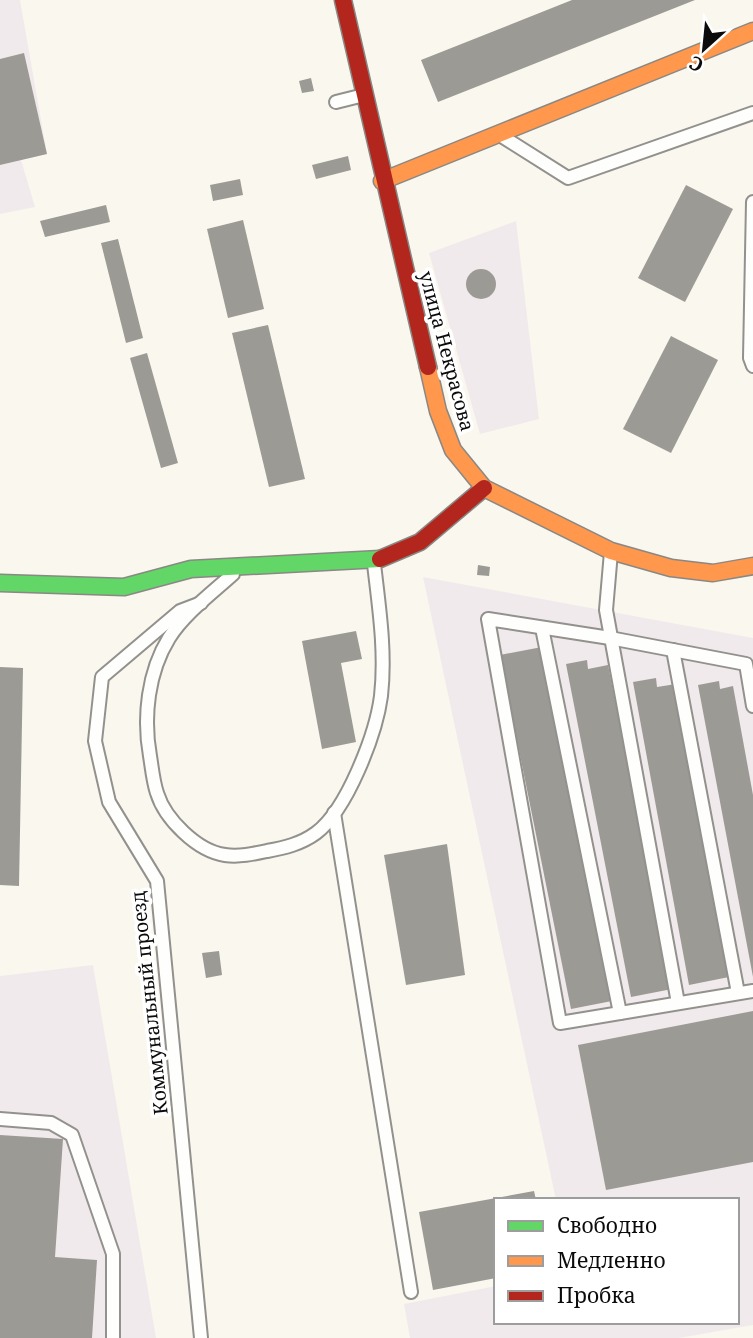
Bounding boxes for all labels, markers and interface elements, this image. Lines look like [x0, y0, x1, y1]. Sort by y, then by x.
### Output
north arrow [669, 14, 739, 84]
text: С [685, 50, 708, 79]
street label: улица Некрасова [413, 268, 481, 434]
street label: Коммунальный проезд [124, 890, 174, 1116]
legend [494, 1198, 739, 1324]
text: Свободно [557, 1211, 657, 1239]
text: Медленно [557, 1246, 666, 1274]
text: Пробка [557, 1281, 636, 1309]

